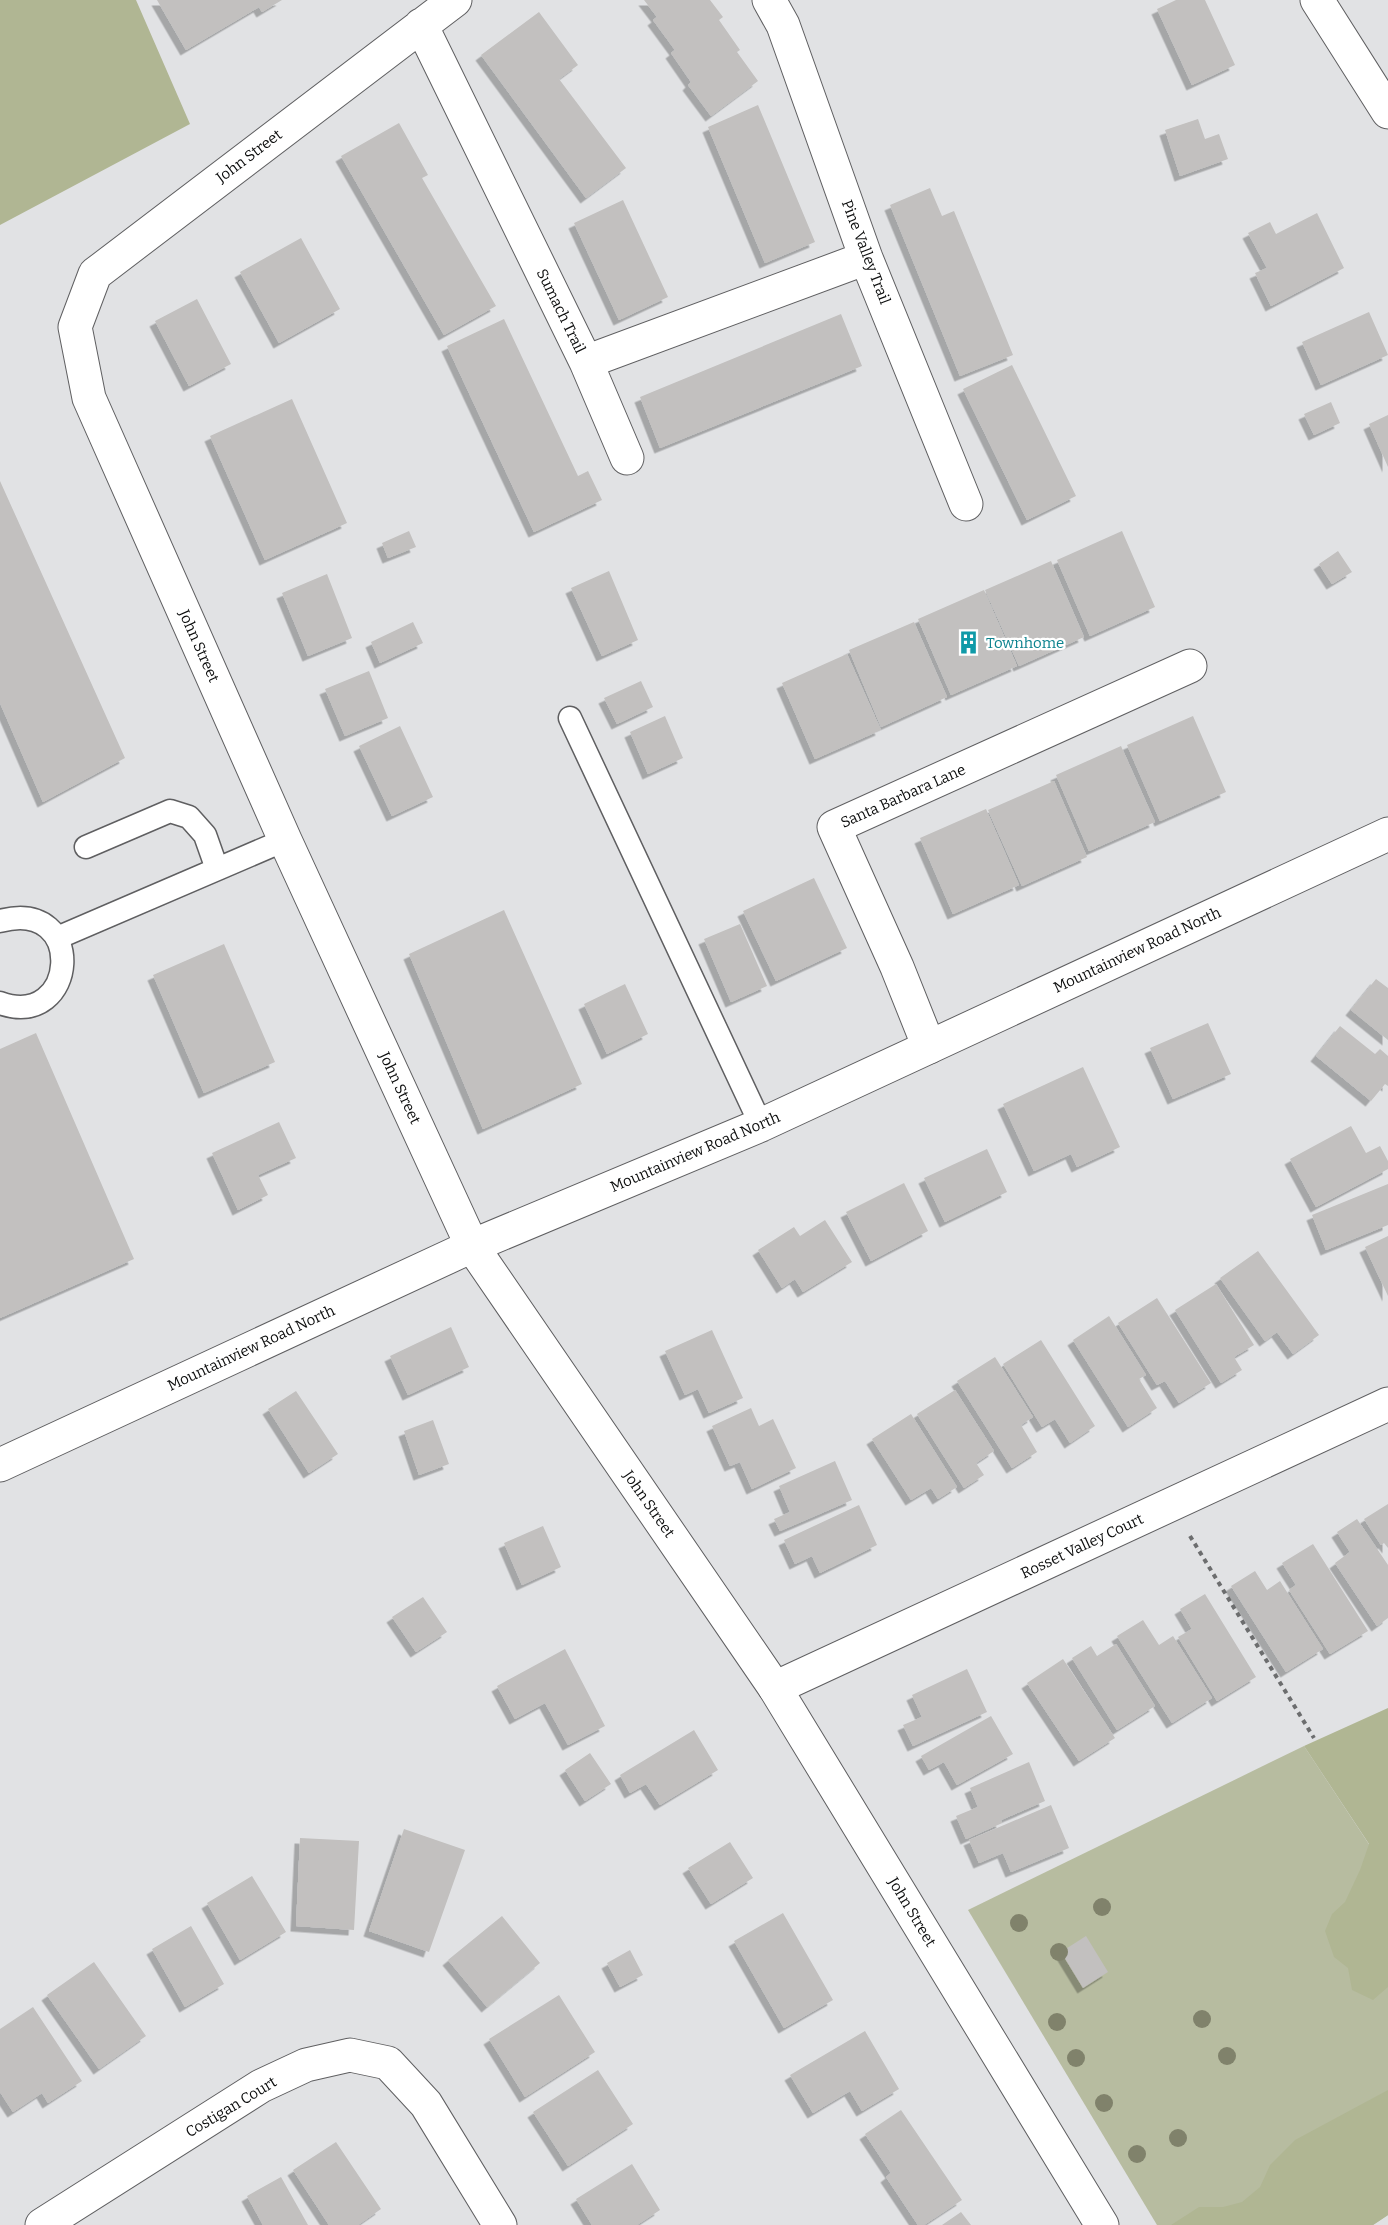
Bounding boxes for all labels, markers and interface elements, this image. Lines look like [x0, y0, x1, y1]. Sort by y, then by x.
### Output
street label: John Street [212, 125, 286, 187]
street label: Pine Valley Trail [838, 197, 894, 307]
street label: Sumach Trail [533, 266, 589, 356]
street label: John Street [175, 606, 223, 686]
building icon: Townhome [955, 630, 981, 656]
place label: Townhome [986, 634, 1064, 652]
street label: Santa Barbara Lane [838, 760, 968, 832]
street label: Mountainview Road North [1050, 903, 1224, 997]
street label: John Street [375, 1048, 425, 1127]
street label: Mountainview Road North [607, 1108, 783, 1196]
street label: Mountainview Road North [164, 1301, 338, 1395]
street label: John Street [619, 1466, 679, 1541]
street label: Rosset Valley Court [1018, 1509, 1147, 1582]
street label: John Street [884, 1873, 940, 1950]
street label: Costigan Court [182, 2072, 280, 2141]

